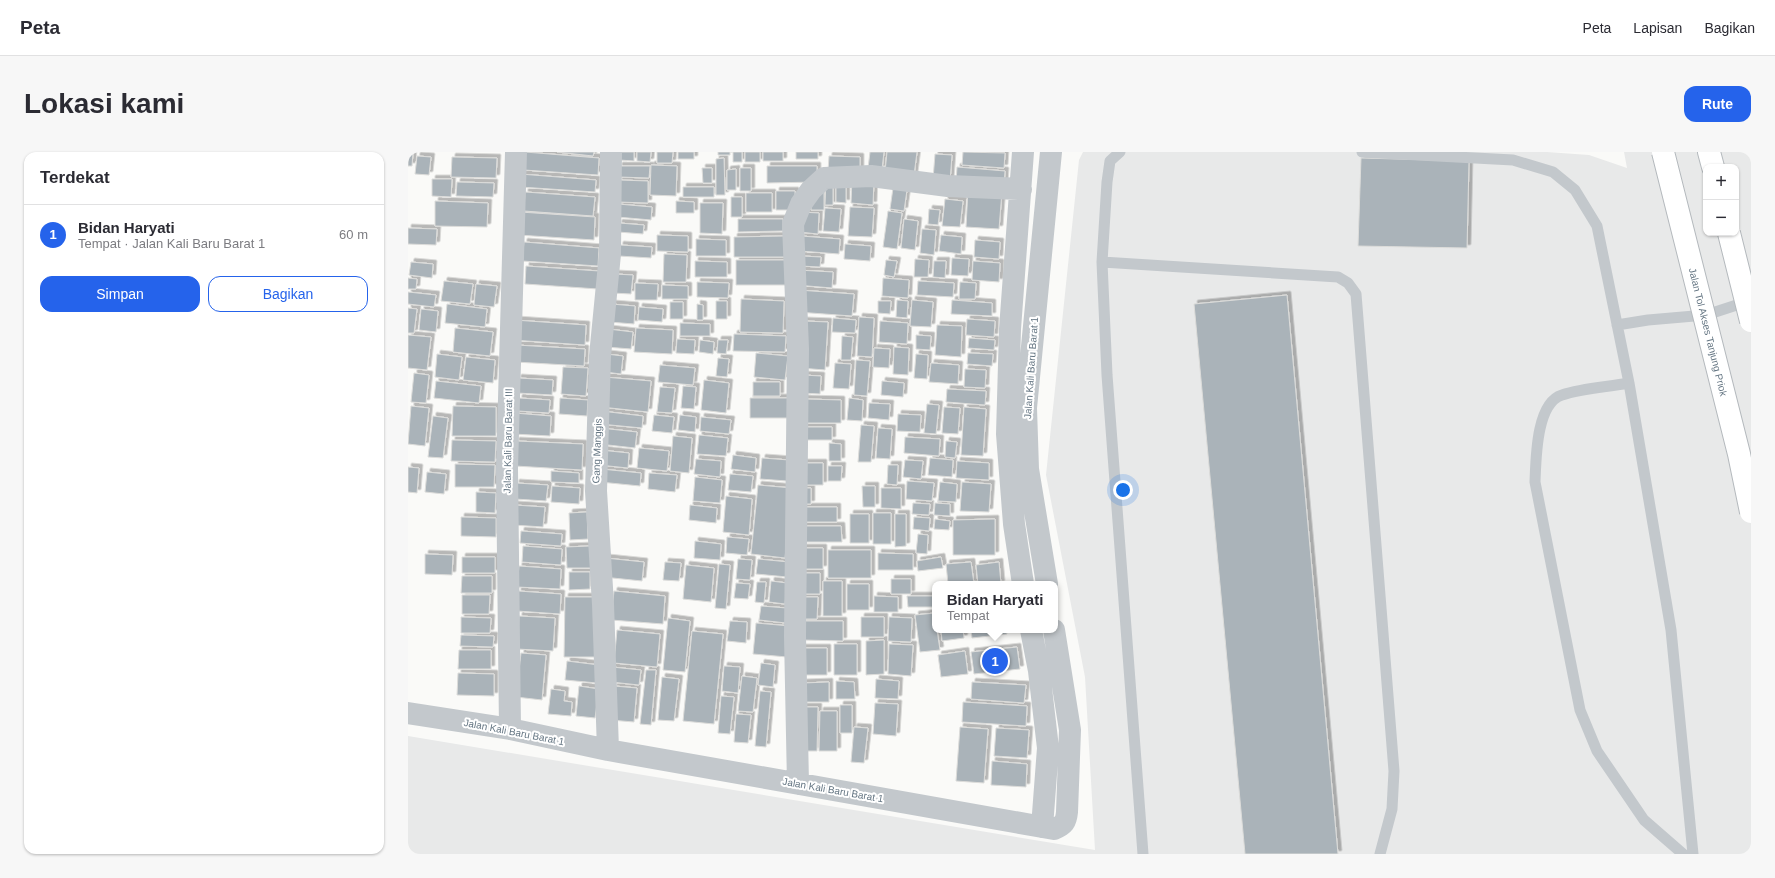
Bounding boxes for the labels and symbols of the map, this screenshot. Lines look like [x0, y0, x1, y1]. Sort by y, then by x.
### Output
street label: Jalan Tol Akses Tanjung Priok [1687, 267, 1730, 398]
street label: Jalan Kali Baru Barat 1 [1022, 316, 1040, 419]
street label: Jalan Kali Baru Barat III [502, 388, 514, 494]
street label: Gang Manggis [590, 418, 604, 484]
your location [1113, 480, 1133, 500]
pin: 1 [982, 646, 1008, 676]
street label: Jalan Kali Baru Barat 1 [463, 717, 566, 747]
street label: Jalan Kali Baru Barat 1 [782, 776, 885, 804]

